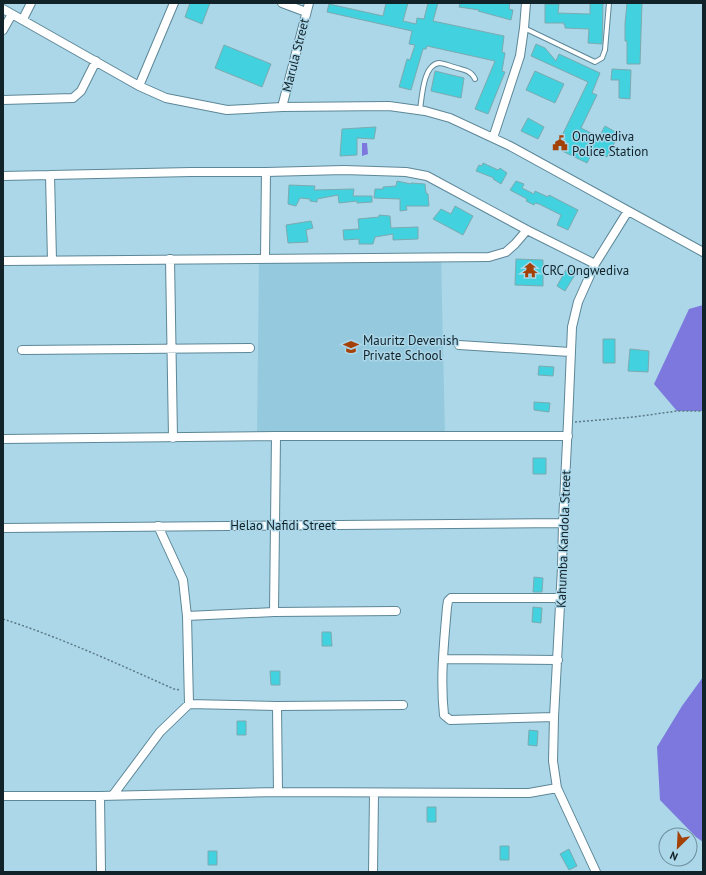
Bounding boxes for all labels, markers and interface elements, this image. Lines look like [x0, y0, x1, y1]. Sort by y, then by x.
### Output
street label: Marula Street [278, 16, 313, 94]
place label: Ongwediva Police Station [572, 128, 648, 160]
public building icon: Ongwediva Police Station [551, 134, 569, 152]
temple icon: CRC Ongwediva [521, 261, 539, 279]
place label: CRC Ongwediva [542, 262, 629, 279]
place label: Mauritz Devenish Private School [363, 332, 459, 364]
school or university icon: Mauritz Devenish Private School [342, 338, 360, 356]
street label: Kahumba Kandola Street [553, 469, 574, 608]
street label: Helao Nafidi Street [230, 517, 336, 534]
north arrow [658, 827, 698, 867]
text: N [668, 848, 680, 864]

